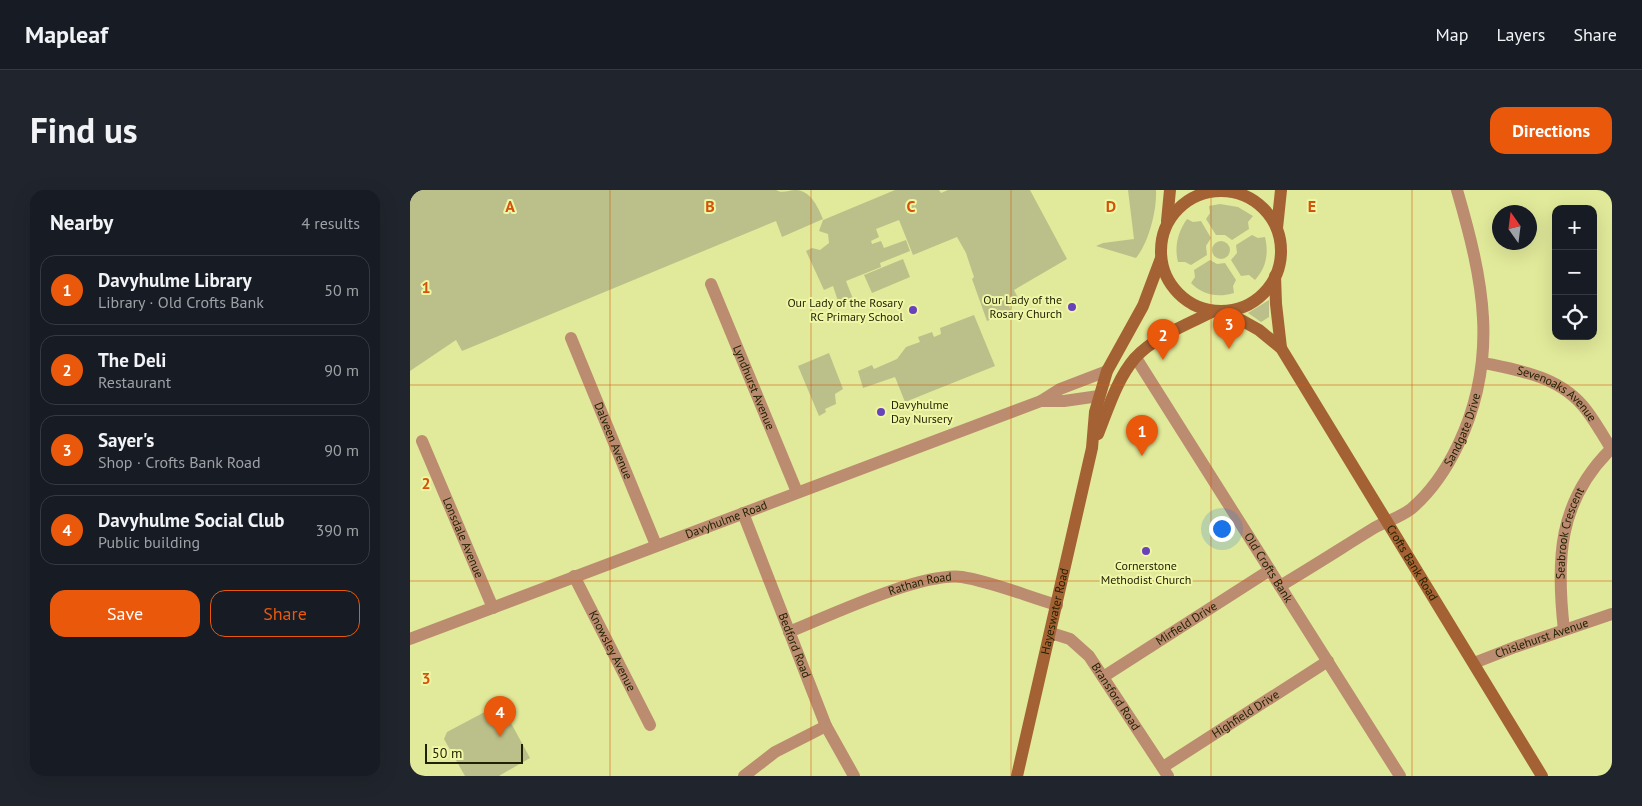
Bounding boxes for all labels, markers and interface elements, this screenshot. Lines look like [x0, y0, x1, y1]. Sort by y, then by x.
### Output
text: Mapleaf [25, 19, 108, 50]
text: Map [1436, 23, 1468, 46]
text: Layers [1496, 23, 1545, 46]
text: Share [1573, 23, 1617, 46]
text: Find us [30, 107, 138, 153]
button: Directions [1490, 107, 1612, 154]
text: A [505, 196, 515, 216]
text: B [705, 196, 715, 216]
text: C [907, 196, 916, 216]
text: D [1106, 196, 1116, 216]
text: E [1308, 196, 1316, 216]
north arrow [1492, 205, 1537, 250]
map controls [1552, 205, 1597, 340]
button: + [1552, 205, 1597, 250]
text: Nearby [50, 209, 113, 236]
text: 4 results [301, 213, 360, 233]
button: − [1552, 250, 1597, 295]
text: Davyhulme Library [98, 268, 251, 292]
text: 1 [421, 277, 431, 297]
text: 1 [62, 280, 72, 300]
text: 50 m [324, 280, 359, 300]
text: Library · Old Crofts Bank [98, 292, 264, 312]
place label: Our Lady of the Rosary Church [983, 292, 1062, 321]
place label: Our Lady of the Rosary RC Primary School [787, 295, 903, 324]
button: locate [1552, 295, 1597, 340]
marker: Our Lady of the Rosary Church [1066, 301, 1078, 313]
marker: Our Lady of the Rosary RC Primary School [907, 304, 919, 316]
pin: 3 [1213, 308, 1245, 349]
pin: 2 [1147, 319, 1179, 360]
street label: Lyndhurst Avenue [730, 343, 778, 432]
text: The Deli [98, 348, 166, 372]
text: 2 [62, 360, 72, 380]
text: 90 m [324, 360, 359, 380]
street label: Sevenoaks Avenue [1515, 362, 1600, 424]
text: Restaurant [98, 372, 171, 392]
street label: Sandgate Drive [1440, 391, 1483, 469]
place label: Davyhulme Day Nursery [891, 397, 953, 426]
street label: Dalveen Avenue [591, 400, 636, 481]
marker: Davyhulme Day Nursery [875, 406, 887, 418]
pin: 1 [1126, 415, 1158, 456]
text: Sayer's [98, 428, 154, 452]
text: 3 [62, 440, 72, 460]
text: 90 m [324, 440, 359, 460]
text: Shop · Crofts Bank Road [98, 452, 261, 472]
text: 2 [421, 473, 431, 493]
street label: Seabrook Crescent [1552, 484, 1587, 579]
street label: Lonsdale Avenue [440, 495, 487, 580]
street label: Davyhulme Road [683, 497, 769, 542]
text: Davyhulme Social Club [98, 508, 284, 532]
your location [1209, 516, 1235, 542]
text: 4 [62, 520, 72, 540]
text: 390 m [316, 520, 359, 540]
street label: Crofts Bank Road [1383, 522, 1441, 603]
street label: Old Crofts Bank [1241, 530, 1297, 605]
text: Public building [98, 532, 200, 552]
marker: Cornerstone Methodist Church [1140, 545, 1152, 557]
place label: Cornerstone Methodist Church [1101, 558, 1191, 587]
street label: Hayeswater Road [1037, 566, 1071, 656]
street label: Rathan Road [886, 569, 952, 598]
button: Save [50, 590, 200, 637]
button: Share [210, 590, 360, 637]
street label: Mirfield Drive [1153, 598, 1219, 648]
street label: Knowsley Avenue [586, 608, 639, 693]
street label: Bedford Road [776, 610, 815, 680]
street label: Chislehurst Avenue [1493, 615, 1590, 661]
street label: Bransford Road [1088, 660, 1144, 733]
text: 3 [421, 668, 431, 688]
street label: Highfield Drive [1209, 686, 1282, 741]
pin: 4 [484, 696, 516, 737]
scale bar [425, 741, 522, 764]
text: 50 m [432, 744, 462, 762]

